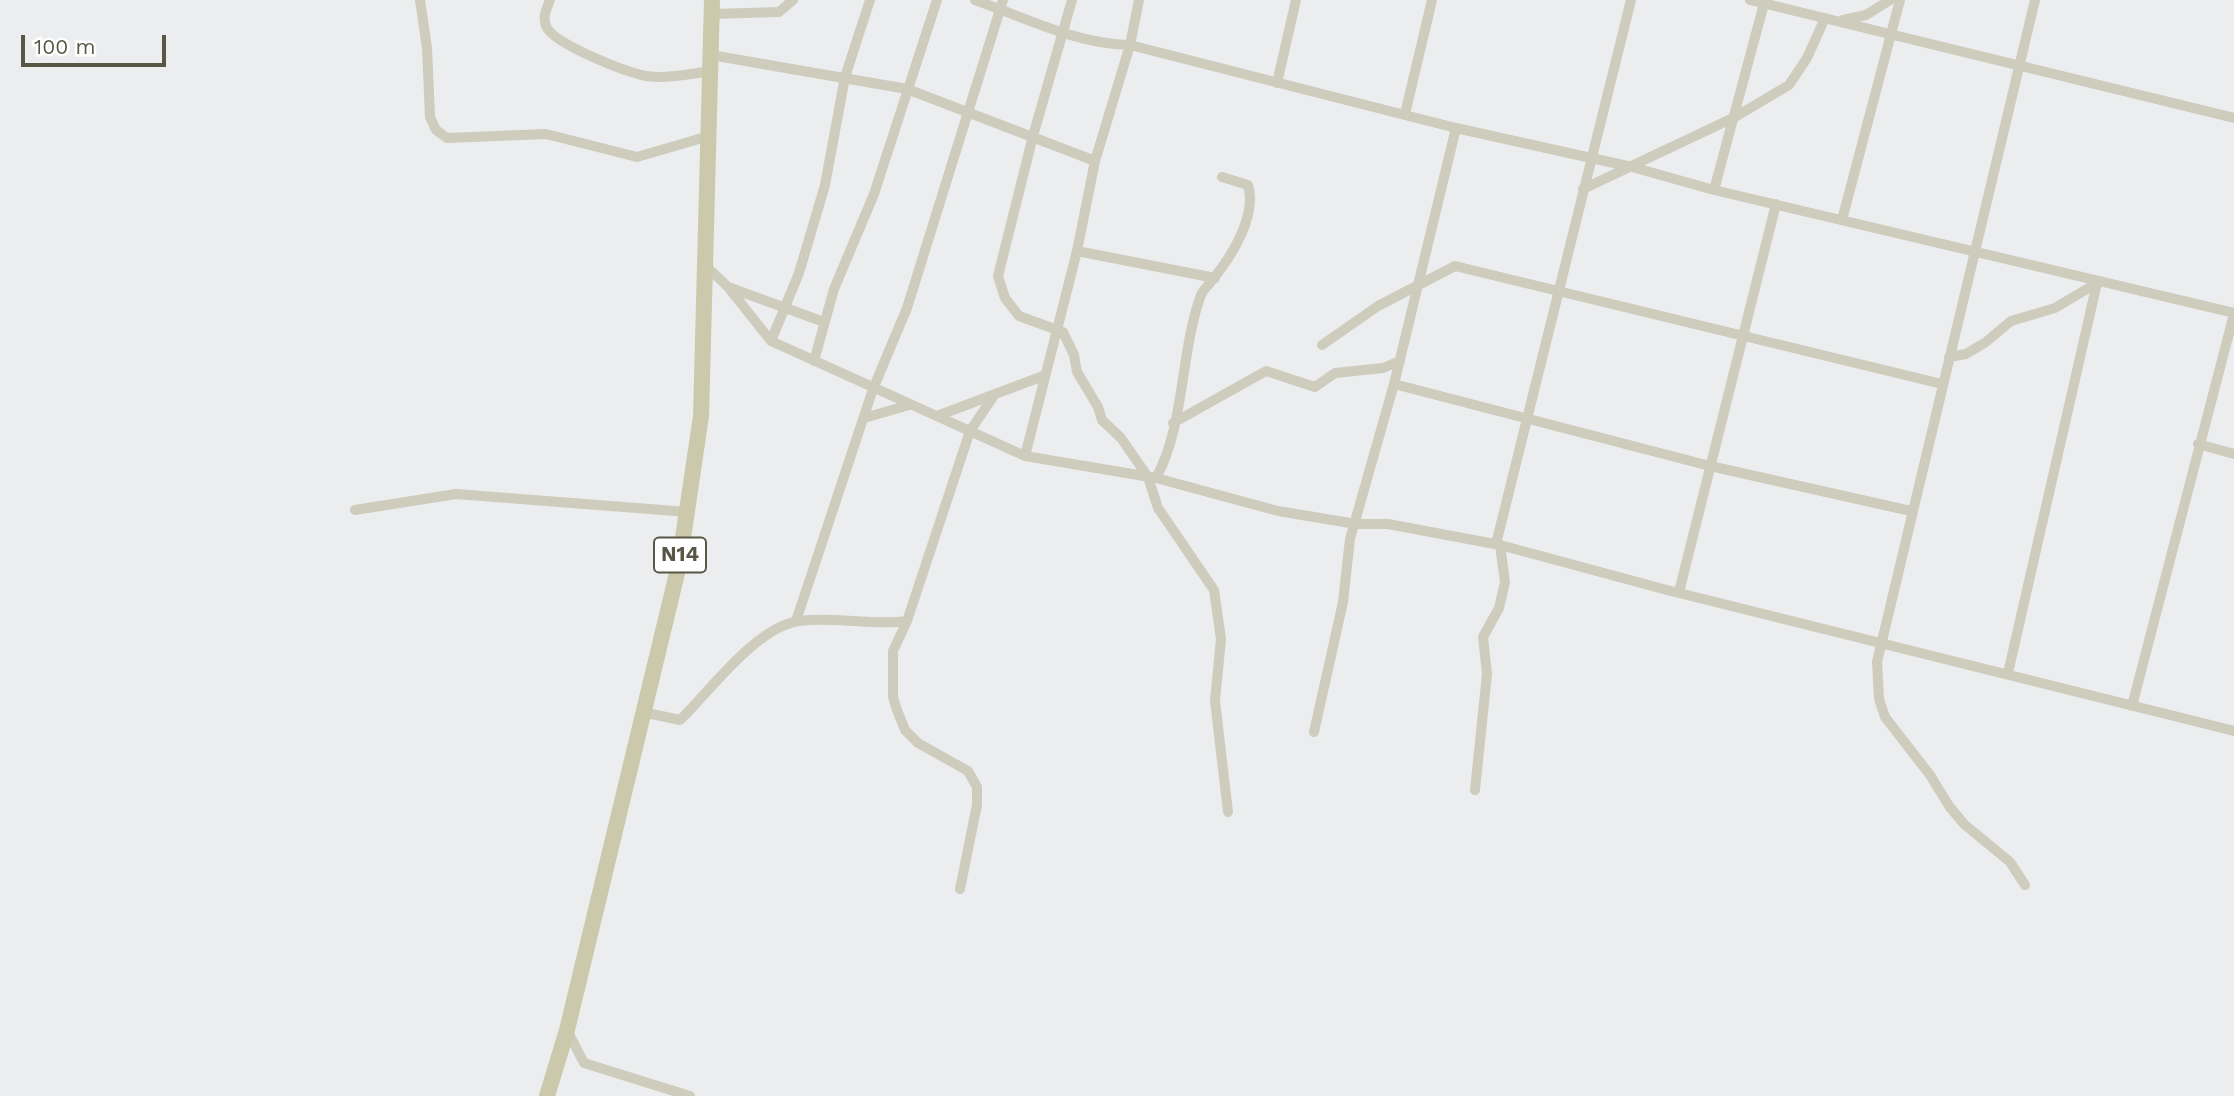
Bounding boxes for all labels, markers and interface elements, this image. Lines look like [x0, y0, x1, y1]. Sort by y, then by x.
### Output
scale bar [24, 21, 170, 65]
text: 100 m [34, 34, 96, 59]
road number: N14 [654, 538, 706, 572]

